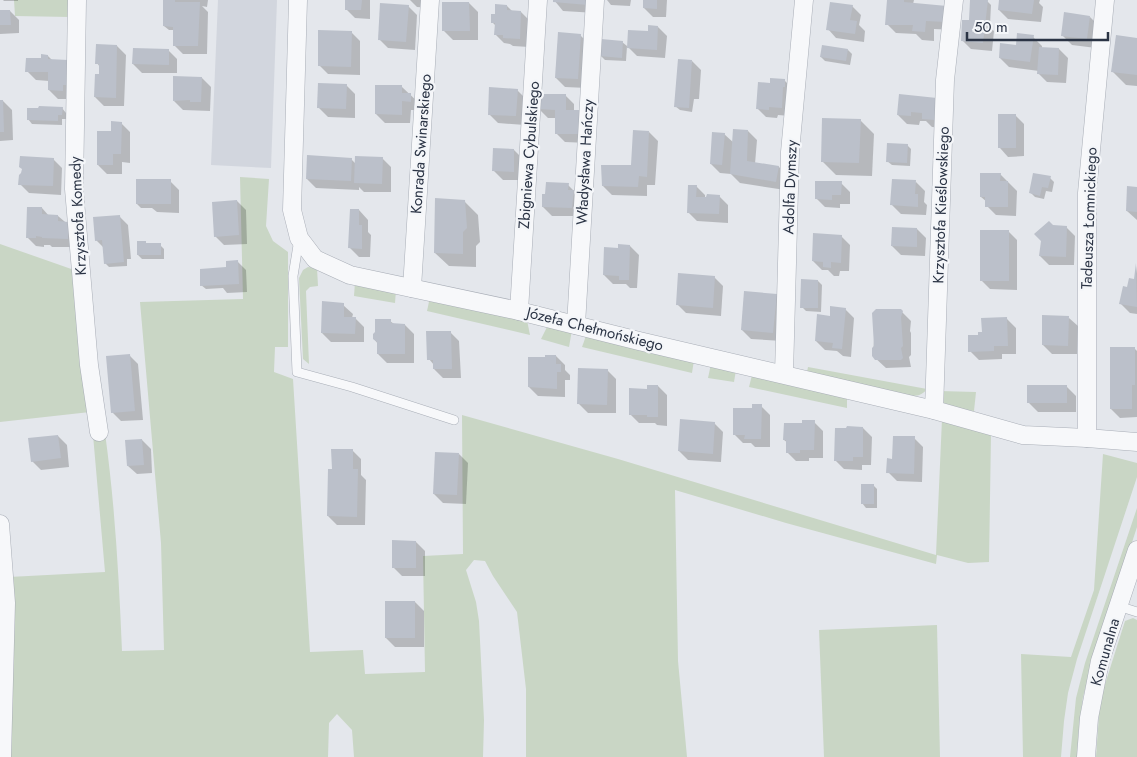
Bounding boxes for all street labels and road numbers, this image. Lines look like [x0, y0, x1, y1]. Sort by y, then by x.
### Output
street label: Konrada Swinarskiego [405, 73, 437, 215]
street label: Zbigniewa Cybulskiego [513, 80, 545, 230]
street label: Władysława Hańczy [571, 98, 599, 225]
street label: Krzysztofa Kieślowskiego [927, 126, 955, 284]
street label: Adolfa Dymszy [777, 139, 803, 235]
street label: Tadeusza Łomnickiego [1076, 147, 1102, 289]
street label: Krzysztofa Komedy [64, 155, 92, 276]
street label: Józefa Chełmońskiego [522, 301, 666, 357]
street label: Komunalna [1085, 616, 1125, 688]

